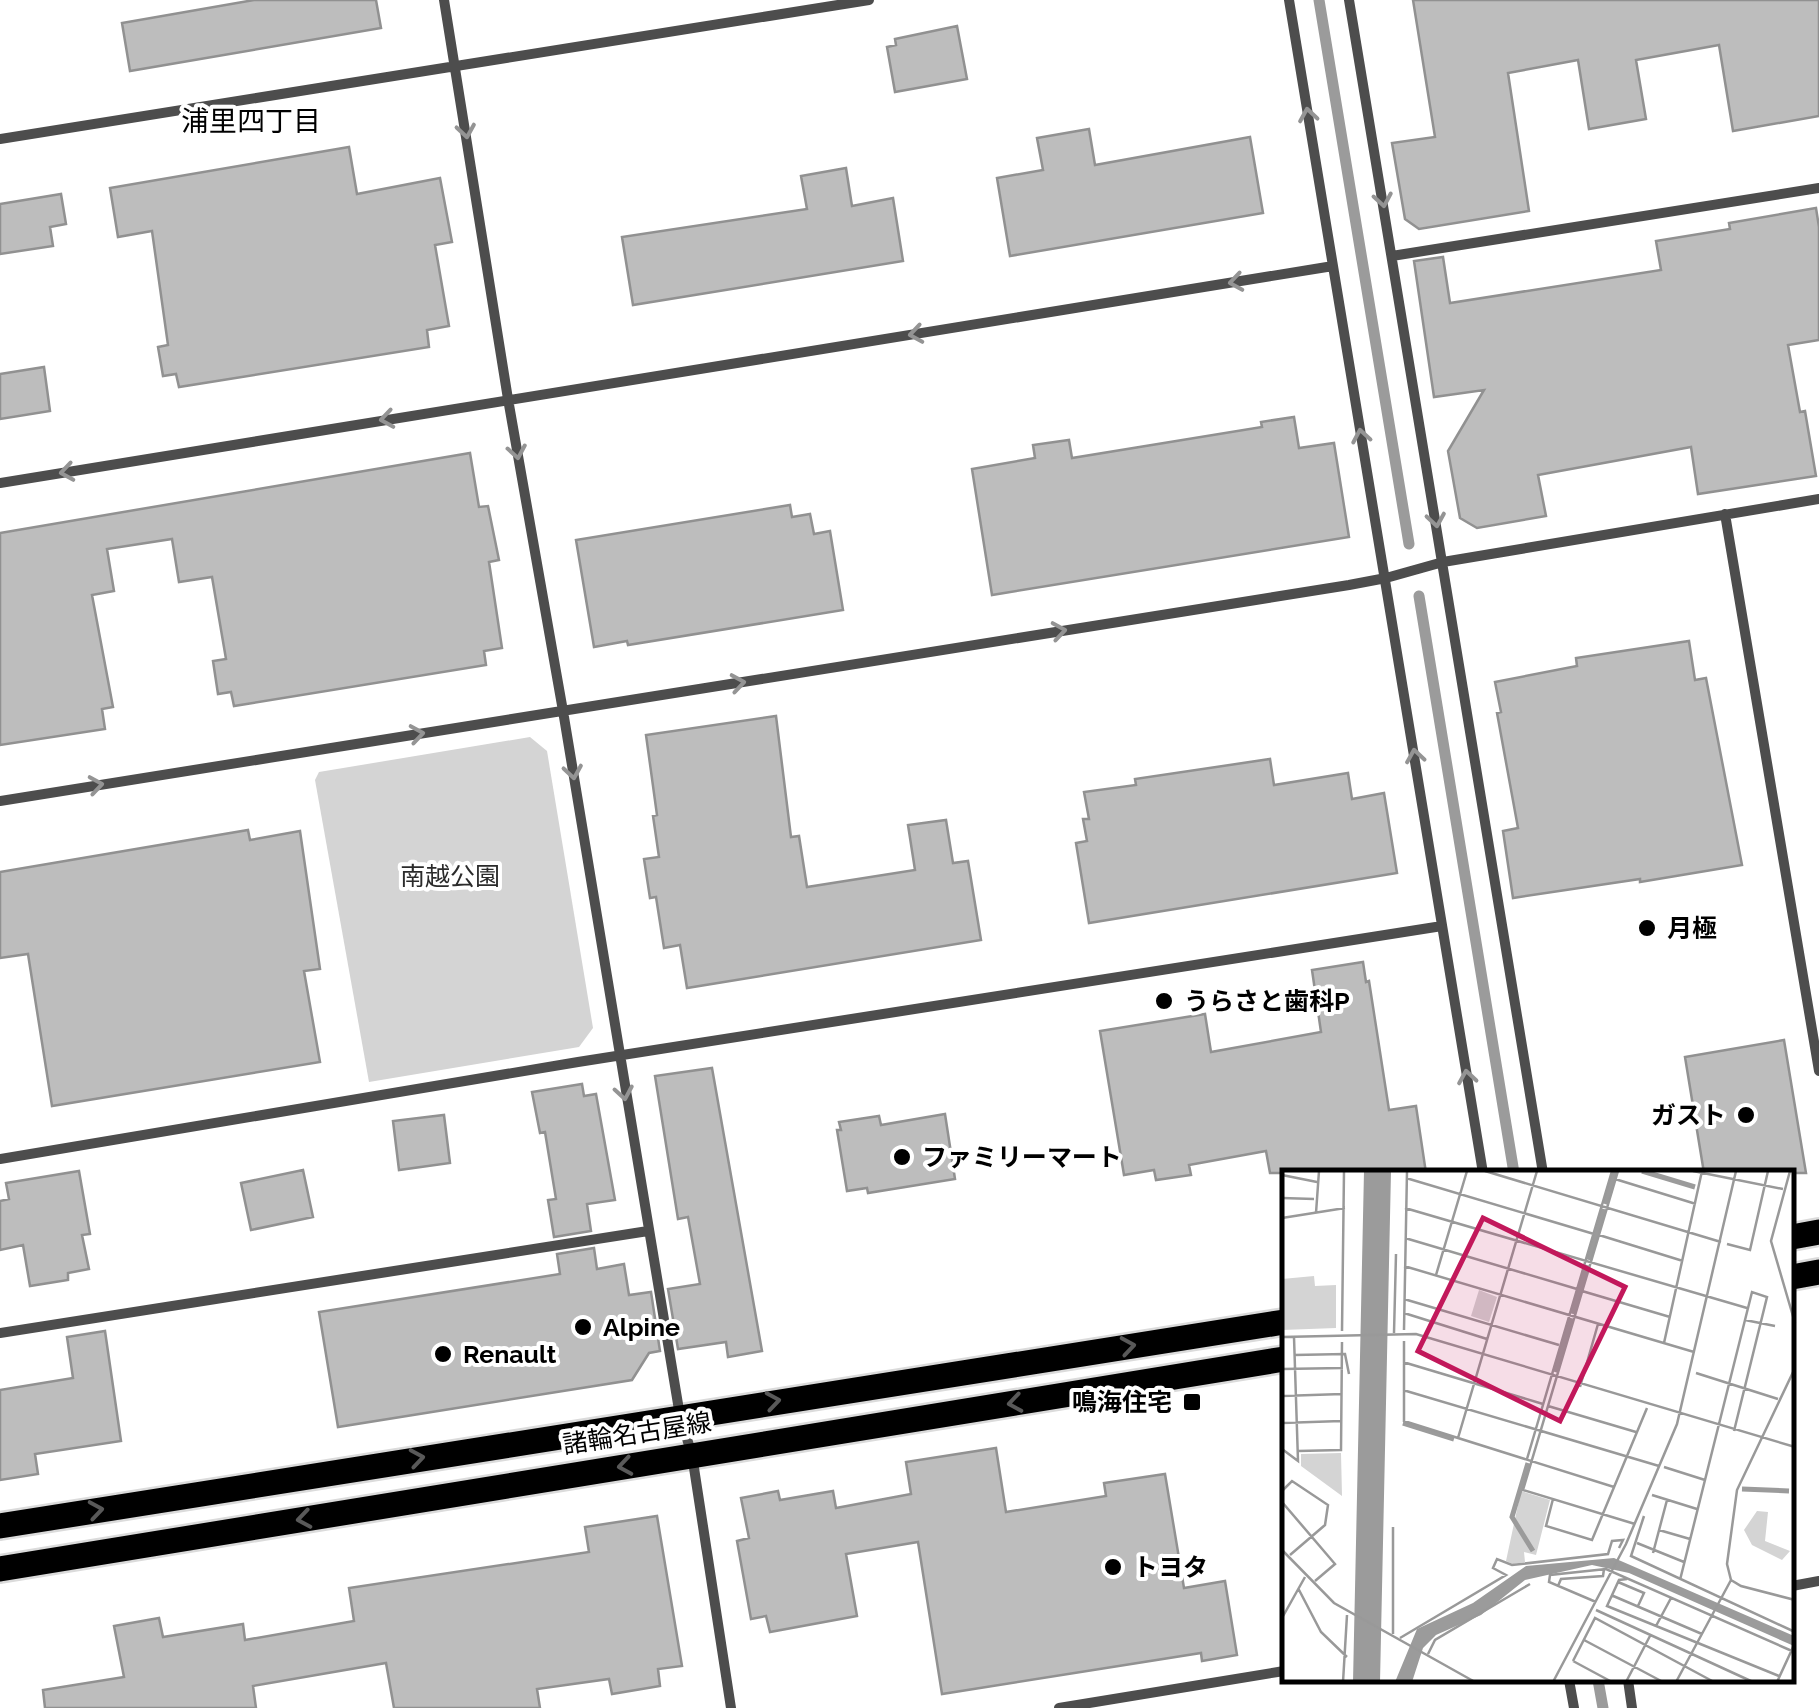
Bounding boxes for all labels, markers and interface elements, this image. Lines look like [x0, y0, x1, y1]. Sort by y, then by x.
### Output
district label: 浦里四丁目 [181, 105, 321, 138]
one-way arrow [1298, 107, 1319, 123]
one-way arrow [455, 122, 476, 139]
one-way arrow [1372, 191, 1393, 208]
one-way arrow [1228, 271, 1245, 292]
one-way arrow [907, 323, 924, 344]
one-way arrow [379, 408, 396, 429]
one-way arrow [1351, 427, 1372, 444]
one-way arrow [506, 443, 527, 460]
one-way arrow [59, 461, 75, 482]
one-way arrow [1425, 512, 1446, 529]
one-way arrow [1051, 621, 1067, 642]
one-way arrow [730, 673, 746, 694]
one-way arrow [409, 725, 426, 746]
one-way arrow [1405, 748, 1426, 764]
one-way arrow [562, 764, 583, 780]
one-way arrow [88, 776, 105, 797]
park label: 南越公園 [400, 861, 500, 891]
place label: 月極 [1667, 913, 1717, 943]
marker: 月極 [1636, 917, 1658, 939]
place label: うらさと歯科P [1184, 986, 1350, 1016]
marker: うらさと歯科P [1153, 990, 1175, 1012]
one-way arrow [1458, 1069, 1479, 1085]
one-way arrow [613, 1084, 634, 1101]
place label: ガスト [1651, 1100, 1726, 1130]
marker: ガスト [1735, 1104, 1757, 1126]
place label: ファミリーマート [922, 1142, 1122, 1172]
marker: ファミリーマート [891, 1146, 913, 1168]
inset map [1282, 1170, 1794, 1683]
place label: Alpine [603, 1312, 680, 1342]
marker: Alpine [572, 1316, 594, 1338]
one-way arrow [1120, 1337, 1137, 1358]
place label: Renault [463, 1339, 557, 1369]
marker: Renault [432, 1343, 454, 1365]
place label: 鳴海住宅 [1072, 1387, 1172, 1417]
one-way arrow [1007, 1391, 1023, 1412]
marker: 鳴海住宅 [1181, 1391, 1203, 1413]
one-way arrow [764, 1392, 781, 1413]
street label: 諸輪名古屋線 [561, 1406, 713, 1460]
one-way arrow [409, 1448, 425, 1469]
one-way arrow [617, 1455, 633, 1476]
one-way arrow [88, 1500, 105, 1521]
one-way arrow [296, 1507, 313, 1528]
place label: トヨタ [1133, 1552, 1208, 1582]
marker: トヨタ [1102, 1556, 1124, 1578]

